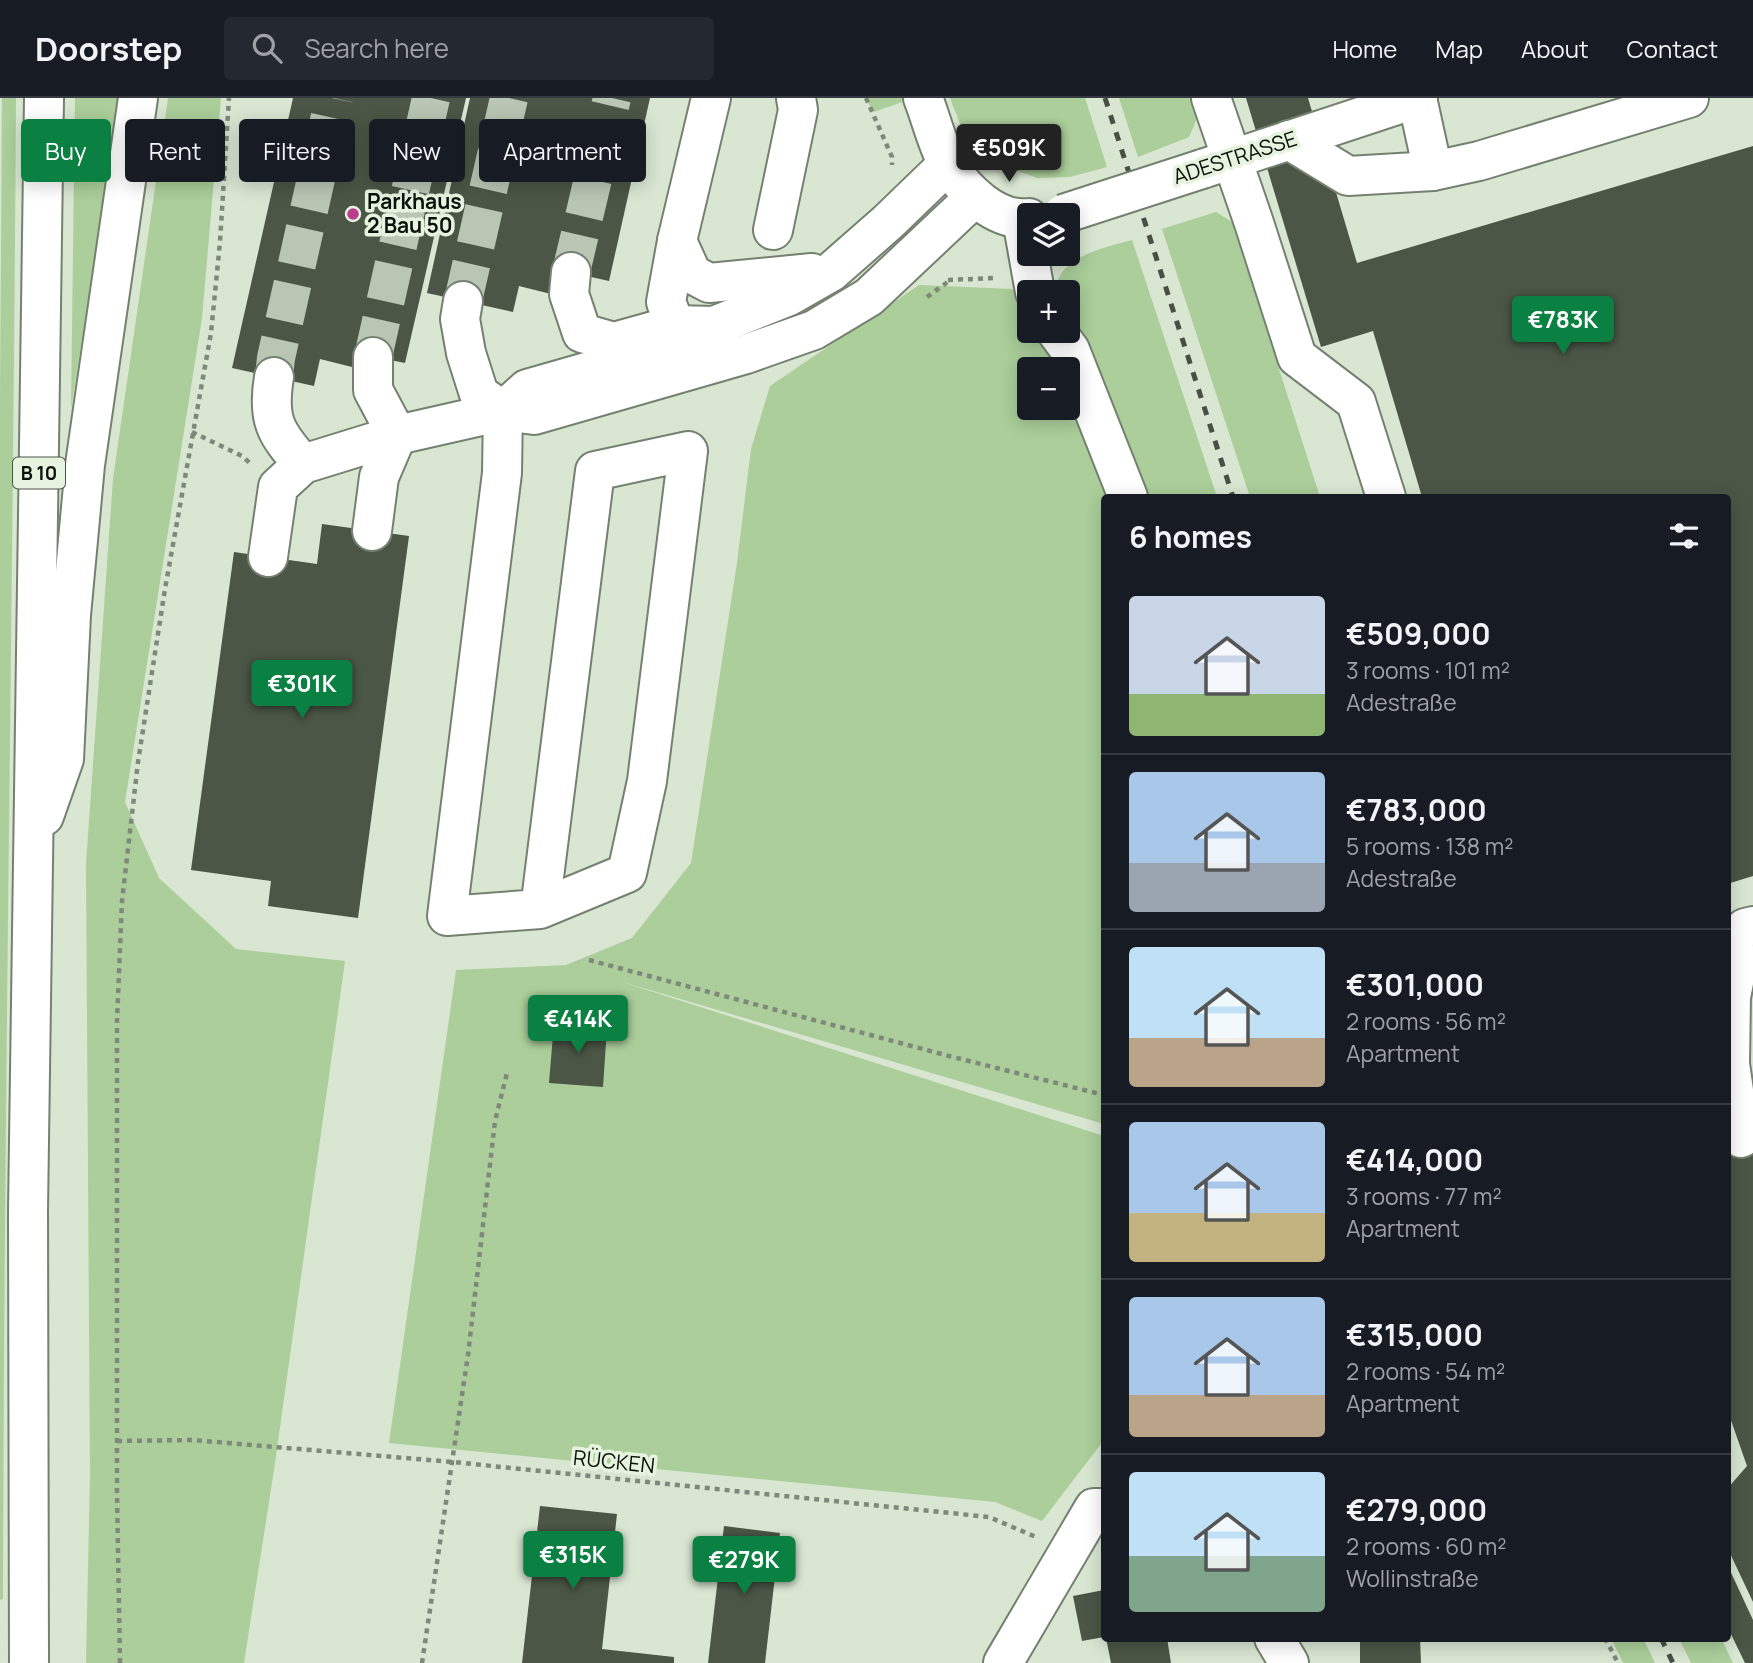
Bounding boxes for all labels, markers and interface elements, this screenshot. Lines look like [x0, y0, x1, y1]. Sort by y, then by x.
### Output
search box [224, 17, 714, 80]
text: Doorstep [35, 26, 182, 71]
icon: search [248, 29, 286, 67]
text: Search here [304, 30, 449, 66]
text: Home [1332, 32, 1397, 65]
text: Map [1435, 32, 1483, 65]
text: About [1521, 32, 1589, 65]
text: Contact [1627, 32, 1718, 65]
chip: Buy [21, 119, 111, 182]
chip: Rent [125, 119, 225, 182]
chip: Filters [239, 119, 355, 182]
chip: New [369, 119, 465, 182]
chip: Apartment [479, 119, 646, 182]
street label: ADESTRASSE [1169, 124, 1300, 190]
pin: €509K [960, 125, 1058, 184]
text: €509K [972, 131, 1046, 163]
place label: Parkhaus 2 Bau 50 [367, 187, 462, 239]
map controls [1017, 203, 1080, 420]
button: layers [1017, 203, 1080, 266]
marker: Parkhaus 2 Bau 50 [345, 206, 361, 222]
button: + [1017, 280, 1080, 343]
pin: €783K [1514, 296, 1612, 356]
text: €783K [1528, 303, 1598, 335]
button: − [1017, 357, 1080, 420]
road number: B 10 [13, 458, 65, 488]
text: 6 homes [1129, 516, 1252, 557]
icon: filters [1665, 517, 1703, 555]
text: €509,000 [1346, 613, 1491, 654]
icon: home [1185, 624, 1269, 708]
text: 3 rooms · 101 m² [1346, 654, 1510, 686]
pin: €301K [253, 660, 351, 720]
text: €301K [267, 667, 337, 699]
text: Adestraße [1346, 686, 1457, 718]
text: €783,000 [1346, 789, 1487, 830]
icon: home [1185, 800, 1269, 884]
text: 5 rooms · 138 m² [1346, 830, 1513, 862]
text: Adestraße [1346, 862, 1457, 894]
text: €301,000 [1346, 964, 1484, 1005]
icon: home [1185, 975, 1269, 1059]
pin: €414K [529, 996, 627, 1055]
text: €414K [544, 1002, 612, 1034]
text: 2 rooms · 56 m² [1346, 1005, 1506, 1037]
text: Apartment [1346, 1037, 1460, 1069]
text: €414,000 [1346, 1139, 1483, 1180]
icon: home [1185, 1150, 1269, 1234]
text: 3 rooms · 77 m² [1346, 1180, 1502, 1212]
text: Apartment [1346, 1212, 1460, 1244]
text: €315,000 [1346, 1314, 1483, 1355]
icon: home [1185, 1325, 1269, 1409]
text: 2 rooms · 54 m² [1346, 1355, 1505, 1387]
text: Apartment [1346, 1387, 1460, 1419]
street label: RÜCKEN [572, 1443, 656, 1479]
text: €279,000 [1346, 1489, 1487, 1530]
icon: home [1185, 1500, 1269, 1584]
text: 2 rooms · 60 m² [1346, 1530, 1507, 1562]
pin: €315K [524, 1532, 622, 1591]
pin: €279K [695, 1536, 793, 1596]
text: €315K [539, 1538, 607, 1570]
text: €279K [709, 1543, 779, 1575]
text: Wollinstraße [1346, 1562, 1479, 1594]

